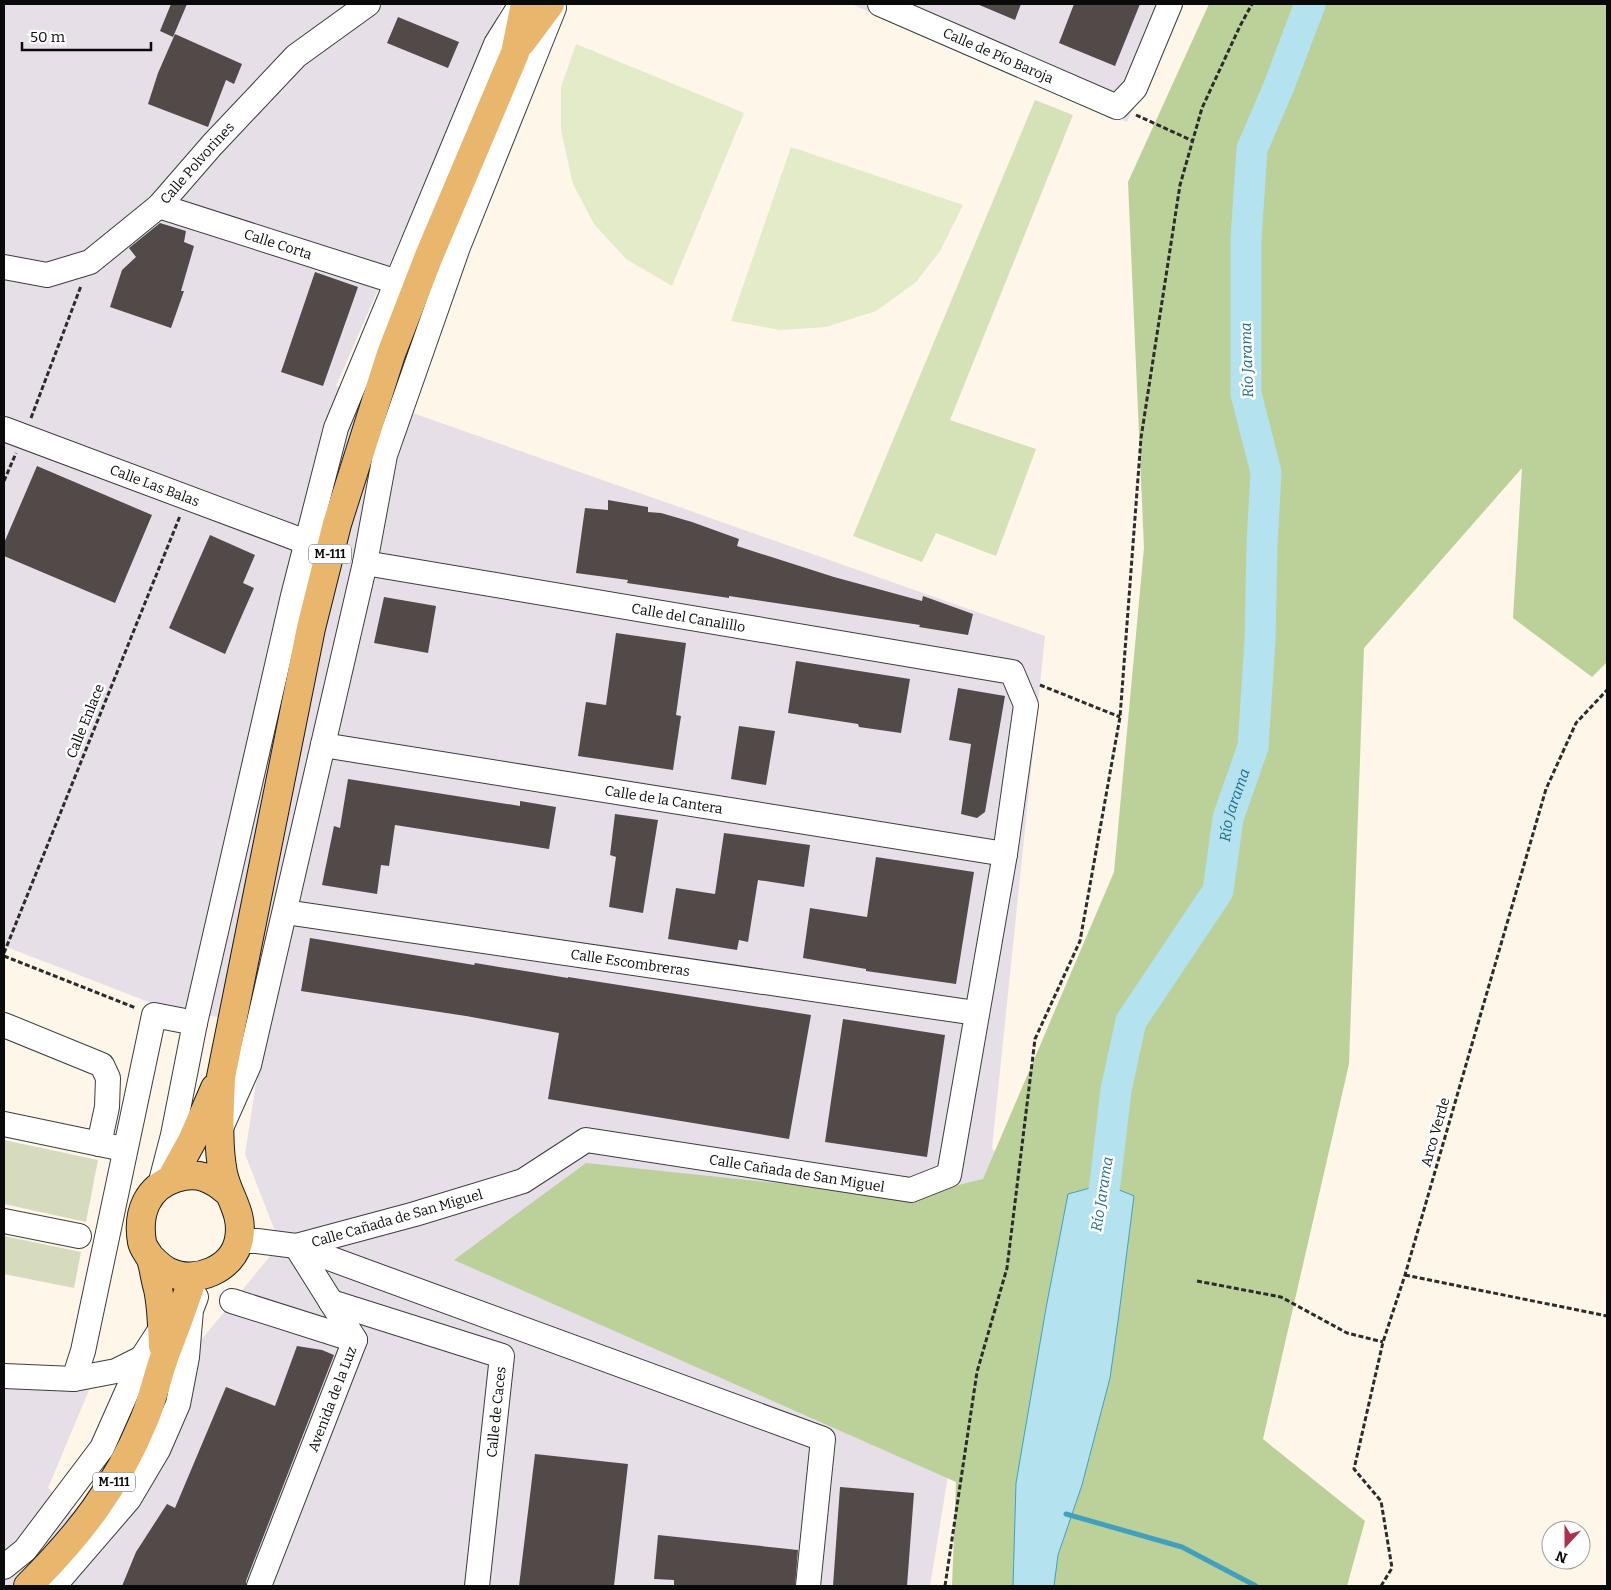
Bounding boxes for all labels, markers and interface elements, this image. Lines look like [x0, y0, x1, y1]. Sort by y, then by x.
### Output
scale bar [22, 20, 151, 52]
street label: Calle de Pío Baroja [940, 24, 1056, 87]
text: 50 m [30, 28, 66, 46]
street label: Calle Polvorines [157, 119, 238, 208]
street label: Calle Corta [242, 226, 314, 263]
water label: Río Jarama [1237, 322, 1257, 398]
street label: Calle Las Balas [107, 461, 202, 510]
road number: M-111 [309, 544, 351, 564]
street label: Calle del Canalillo [630, 600, 747, 636]
street label: Calle Enlace [63, 682, 108, 761]
water label: Río Jarama [1216, 766, 1254, 843]
street label: Calle de la Cantera [603, 782, 724, 818]
street label: Calle Escombreras [570, 946, 691, 980]
street label: Arco Verde [1417, 1095, 1453, 1169]
street label: Calle Cañada de San Miguel [708, 1151, 886, 1196]
water label: Río Jarama [1087, 1155, 1117, 1233]
street label: Calle Cañada de San Miguel [310, 1186, 485, 1251]
street label: Avenida de la Luz [305, 1344, 360, 1454]
street label: Calle de Caces [483, 1366, 510, 1458]
road number: M-111 [93, 1472, 135, 1491]
north arrow [1541, 1520, 1591, 1570]
text: N [1553, 1547, 1570, 1567]

